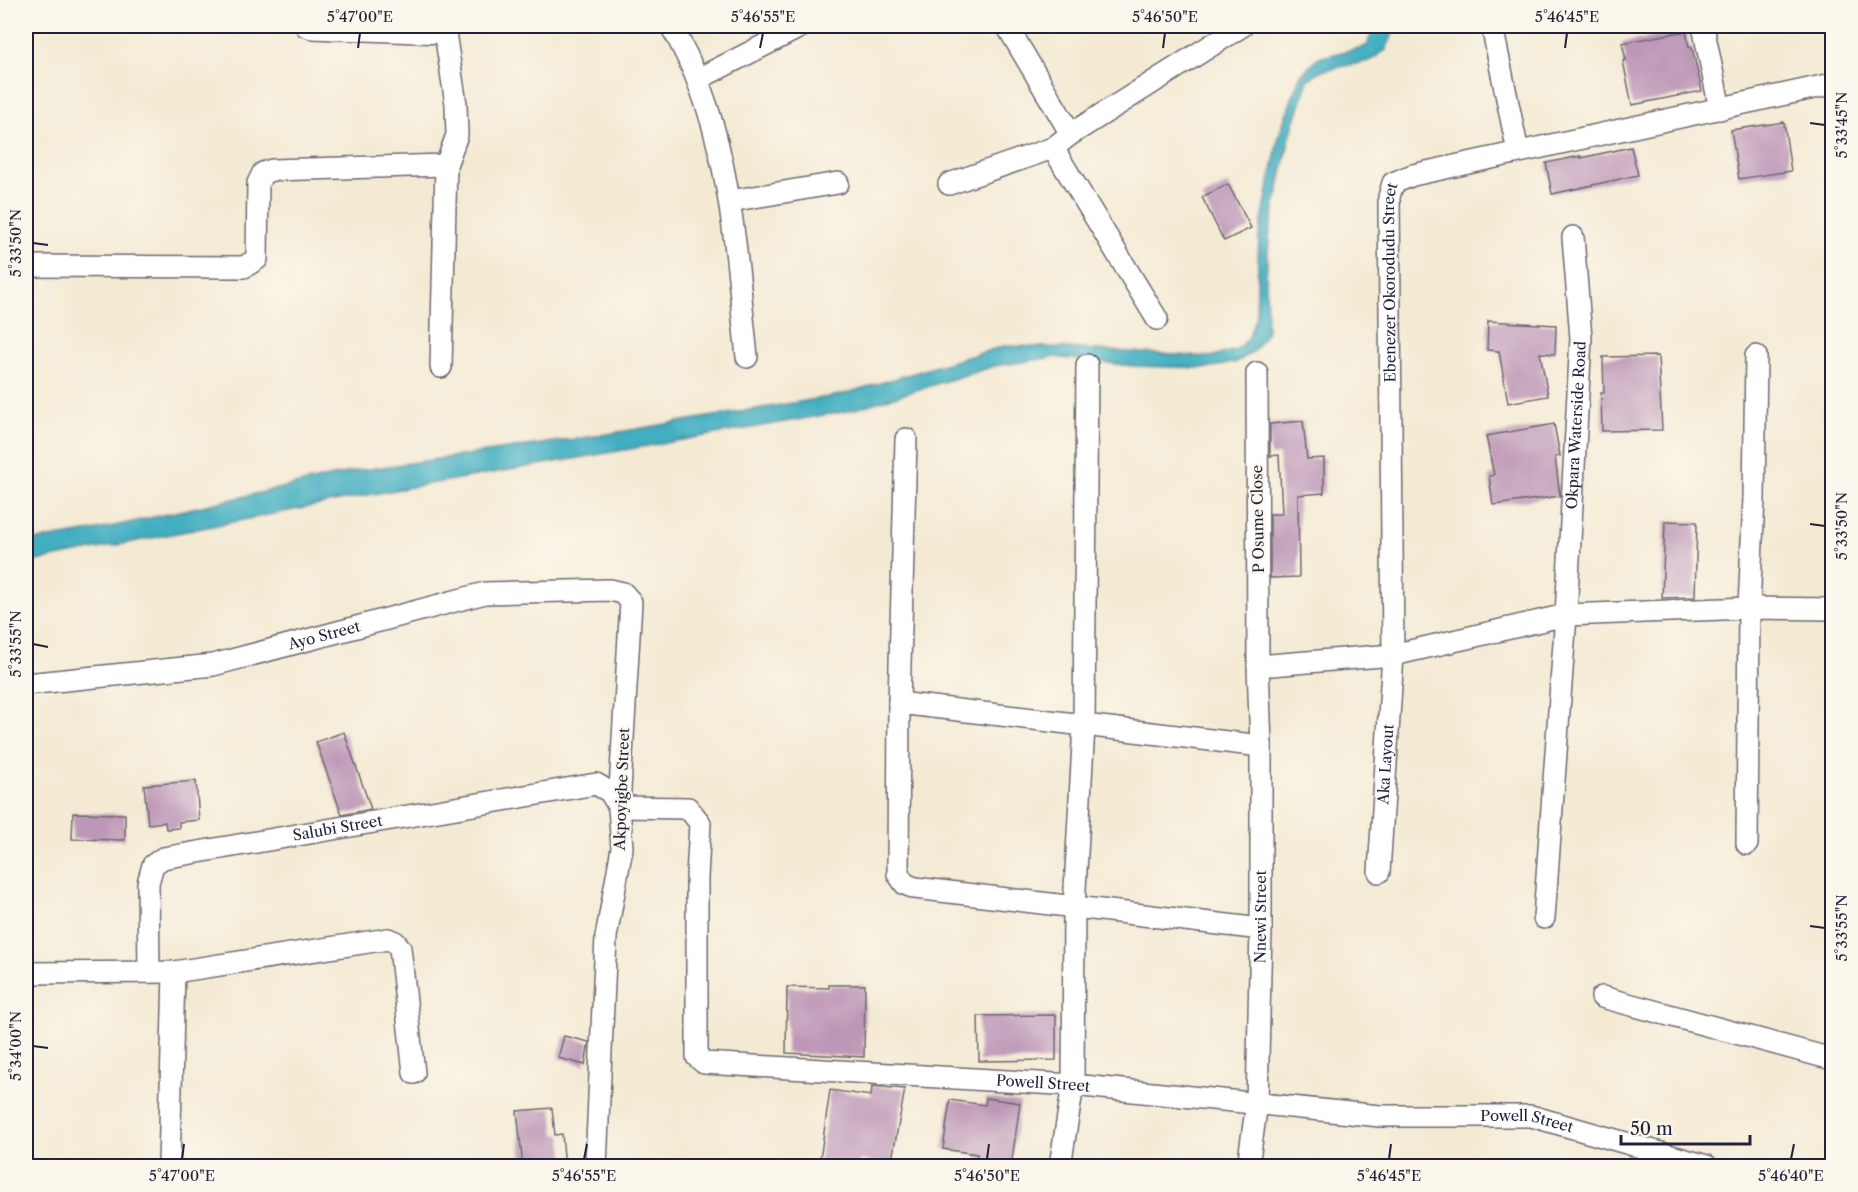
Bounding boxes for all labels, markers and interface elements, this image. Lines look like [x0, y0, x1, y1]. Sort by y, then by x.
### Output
text: 5°47'00"E [327, 7, 393, 26]
text: 5°46'55"E [731, 7, 795, 26]
text: 5°46'50"E [1132, 7, 1198, 26]
text: 5°46'45"E [1535, 7, 1599, 26]
text: 5°33'45"N [1832, 92, 1851, 158]
street label: Ebenezer Okorodudu Street [1379, 180, 1402, 383]
text: 5°33'50"N [6, 209, 25, 277]
street label: Okpara Waterside Road [1562, 340, 1590, 510]
street label: P Osume Close [1247, 465, 1268, 573]
text: 5°33'50"N [1832, 492, 1851, 560]
text: 5°33'55"N [6, 610, 25, 678]
street label: Ayo Street [285, 616, 363, 654]
street label: Aka Layout [1373, 723, 1398, 806]
street label: Akpoyigbe Street [610, 727, 633, 852]
street label: Salubi Street [291, 811, 385, 845]
street label: Nnewi Street [1250, 869, 1270, 963]
text: 5°33'55"N [1832, 894, 1851, 962]
text: 5°34'00"N [6, 1011, 25, 1081]
street label: Powell Street [996, 1070, 1092, 1096]
street label: Powell Street [1480, 1106, 1576, 1137]
scale bar [1621, 1108, 1750, 1146]
text: 50 m [1630, 1118, 1673, 1140]
text: 5°47'00"E [149, 1166, 215, 1185]
text: 5°46'55"E [552, 1166, 616, 1185]
text: 5°46'50"E [954, 1166, 1020, 1185]
text: 5°46'45"E [1357, 1166, 1421, 1185]
text: 5°46'40"E [1758, 1166, 1824, 1185]

